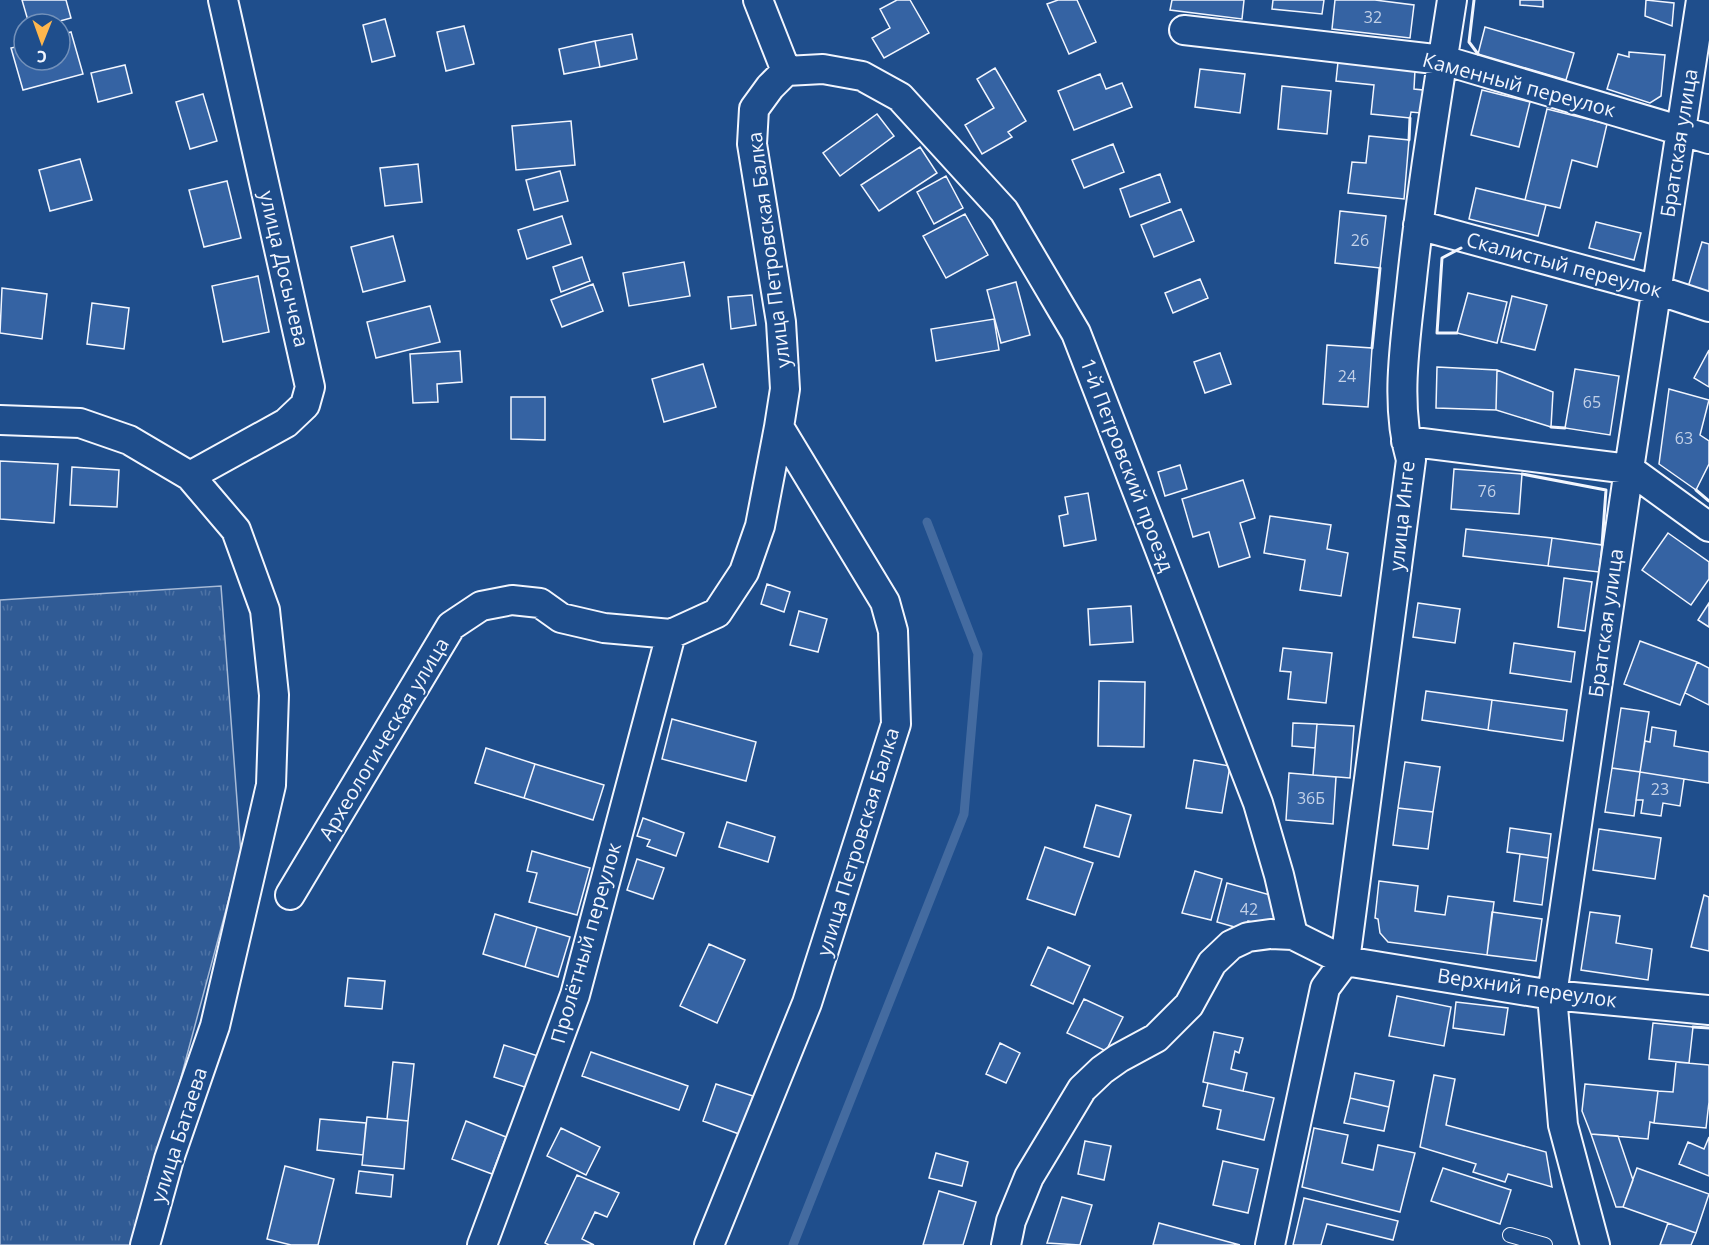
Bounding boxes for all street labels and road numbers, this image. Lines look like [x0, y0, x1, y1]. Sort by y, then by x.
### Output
street label: Каменный переулок [1420, 46, 1619, 123]
street label: Братская улица [1653, 67, 1704, 219]
street label: улица Петровская Балка [741, 131, 796, 370]
street label: улица Досычева [253, 188, 316, 350]
street label: Скалистый переулок [1463, 225, 1666, 304]
street label: 1-й Петровский проезд [1074, 354, 1181, 576]
street label: улица Инге [1382, 459, 1421, 572]
street label: Братская улица [1582, 547, 1629, 699]
street label: Археологическая улица [312, 632, 455, 845]
street label: улица Петровская Балка [810, 724, 905, 959]
street label: Пролётный переулок [544, 839, 627, 1046]
street label: Верхний переулок [1436, 962, 1619, 1014]
street label: улица Батаева [144, 1064, 213, 1206]

